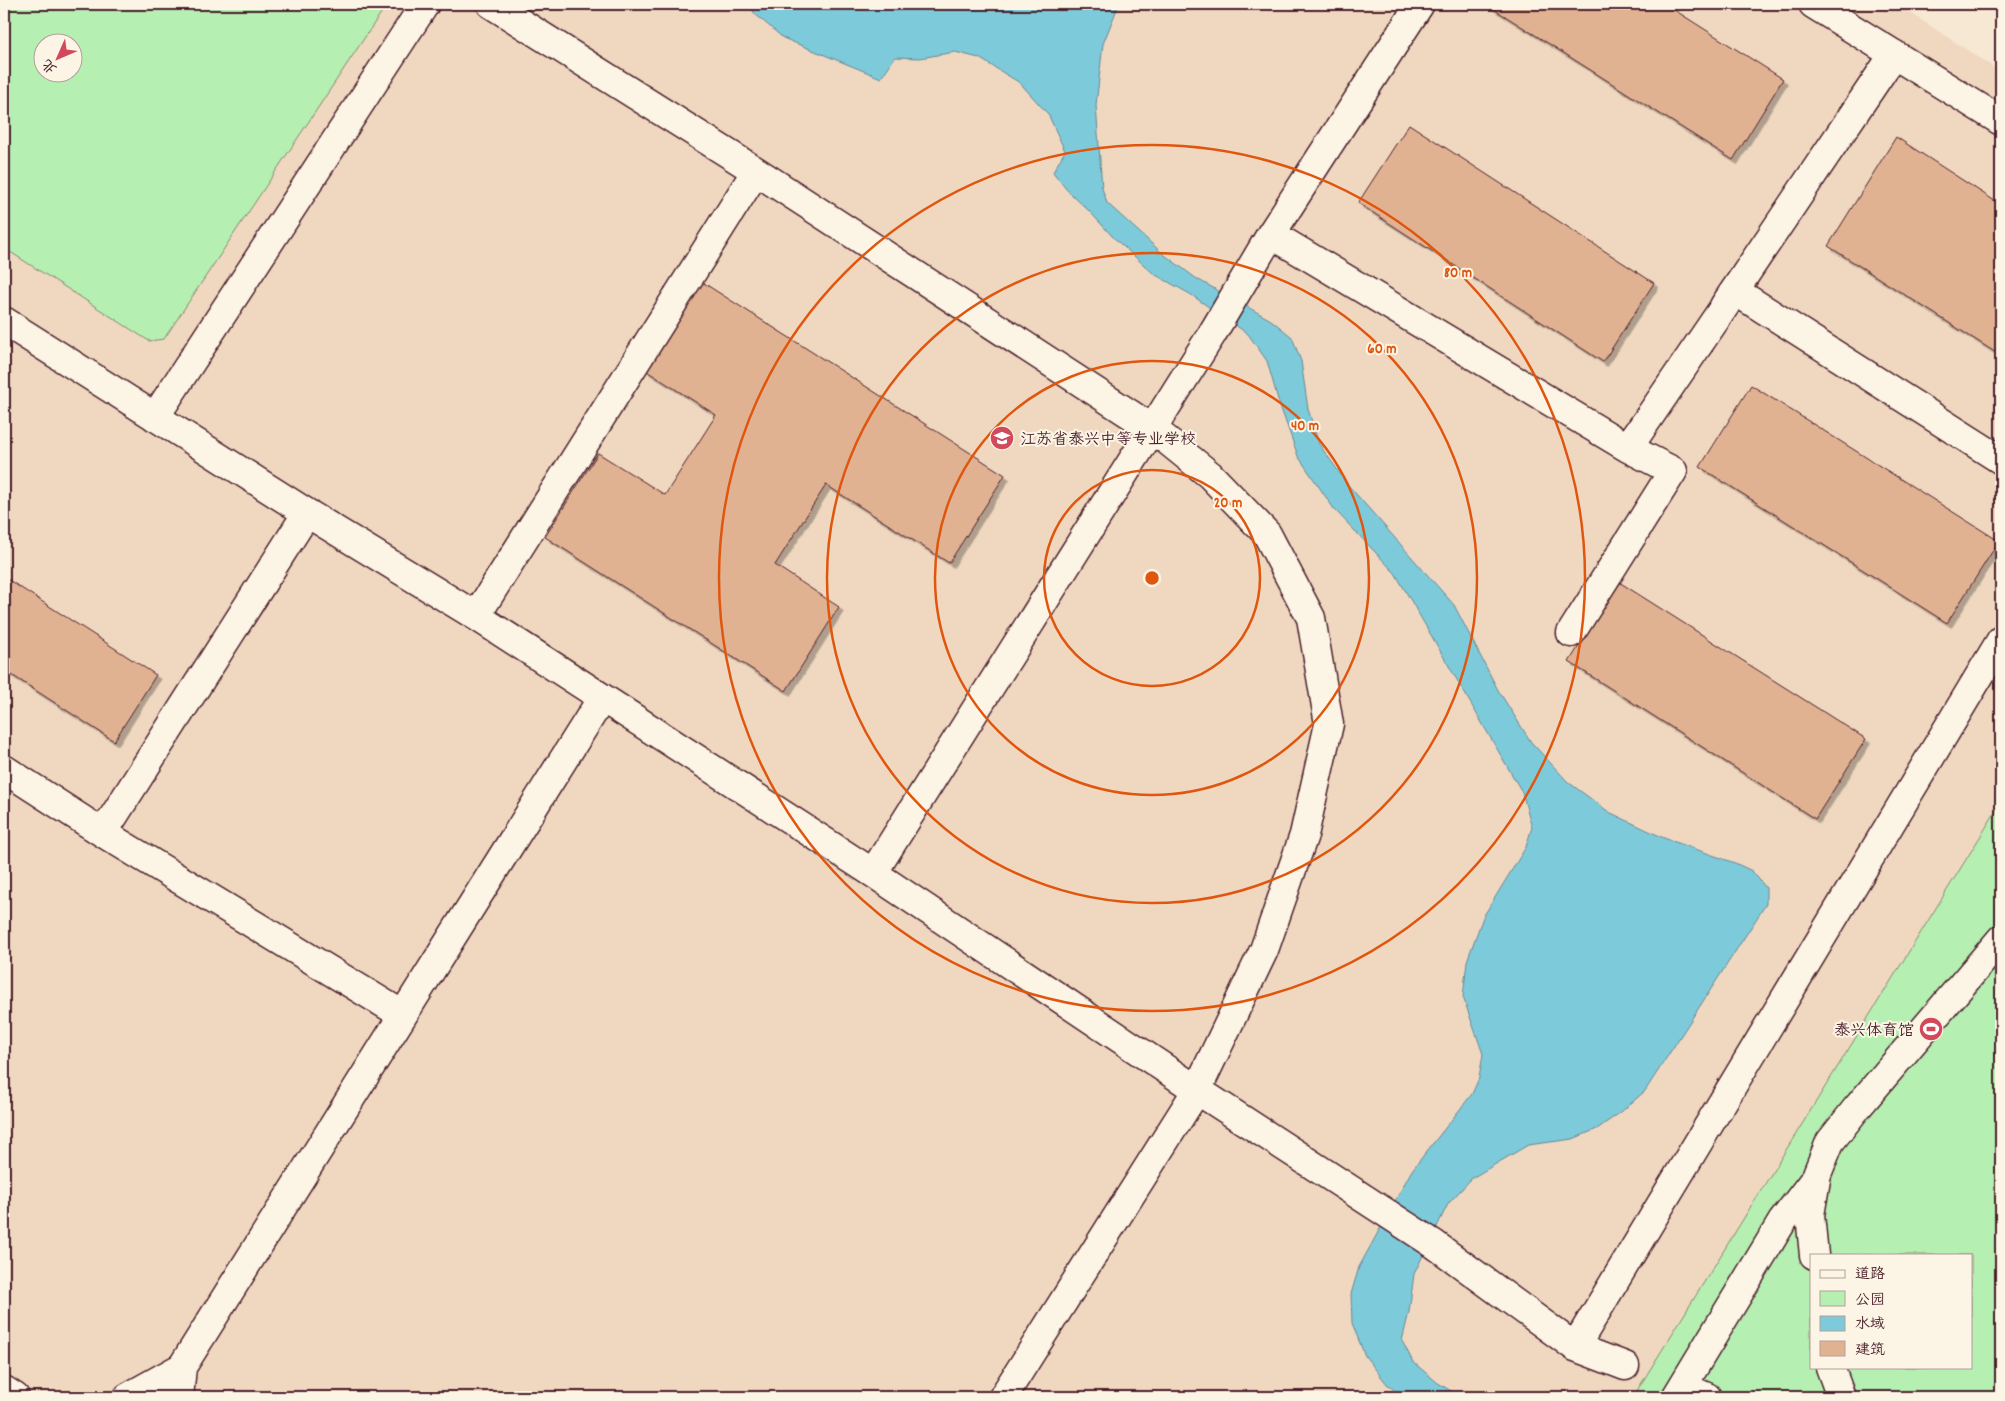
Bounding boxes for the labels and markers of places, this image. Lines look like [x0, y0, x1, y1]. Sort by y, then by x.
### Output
school or university icon: 江苏省泰兴中等专业学校 [989, 425, 1015, 451]
place label: 江苏省泰兴中等专业学校 [1020, 429, 1196, 452]
centre of rings [1143, 569, 1161, 587]
sports icon: 泰兴体育馆 [1918, 1016, 1944, 1042]
place label: 泰兴体育馆 [1834, 1020, 1914, 1043]

